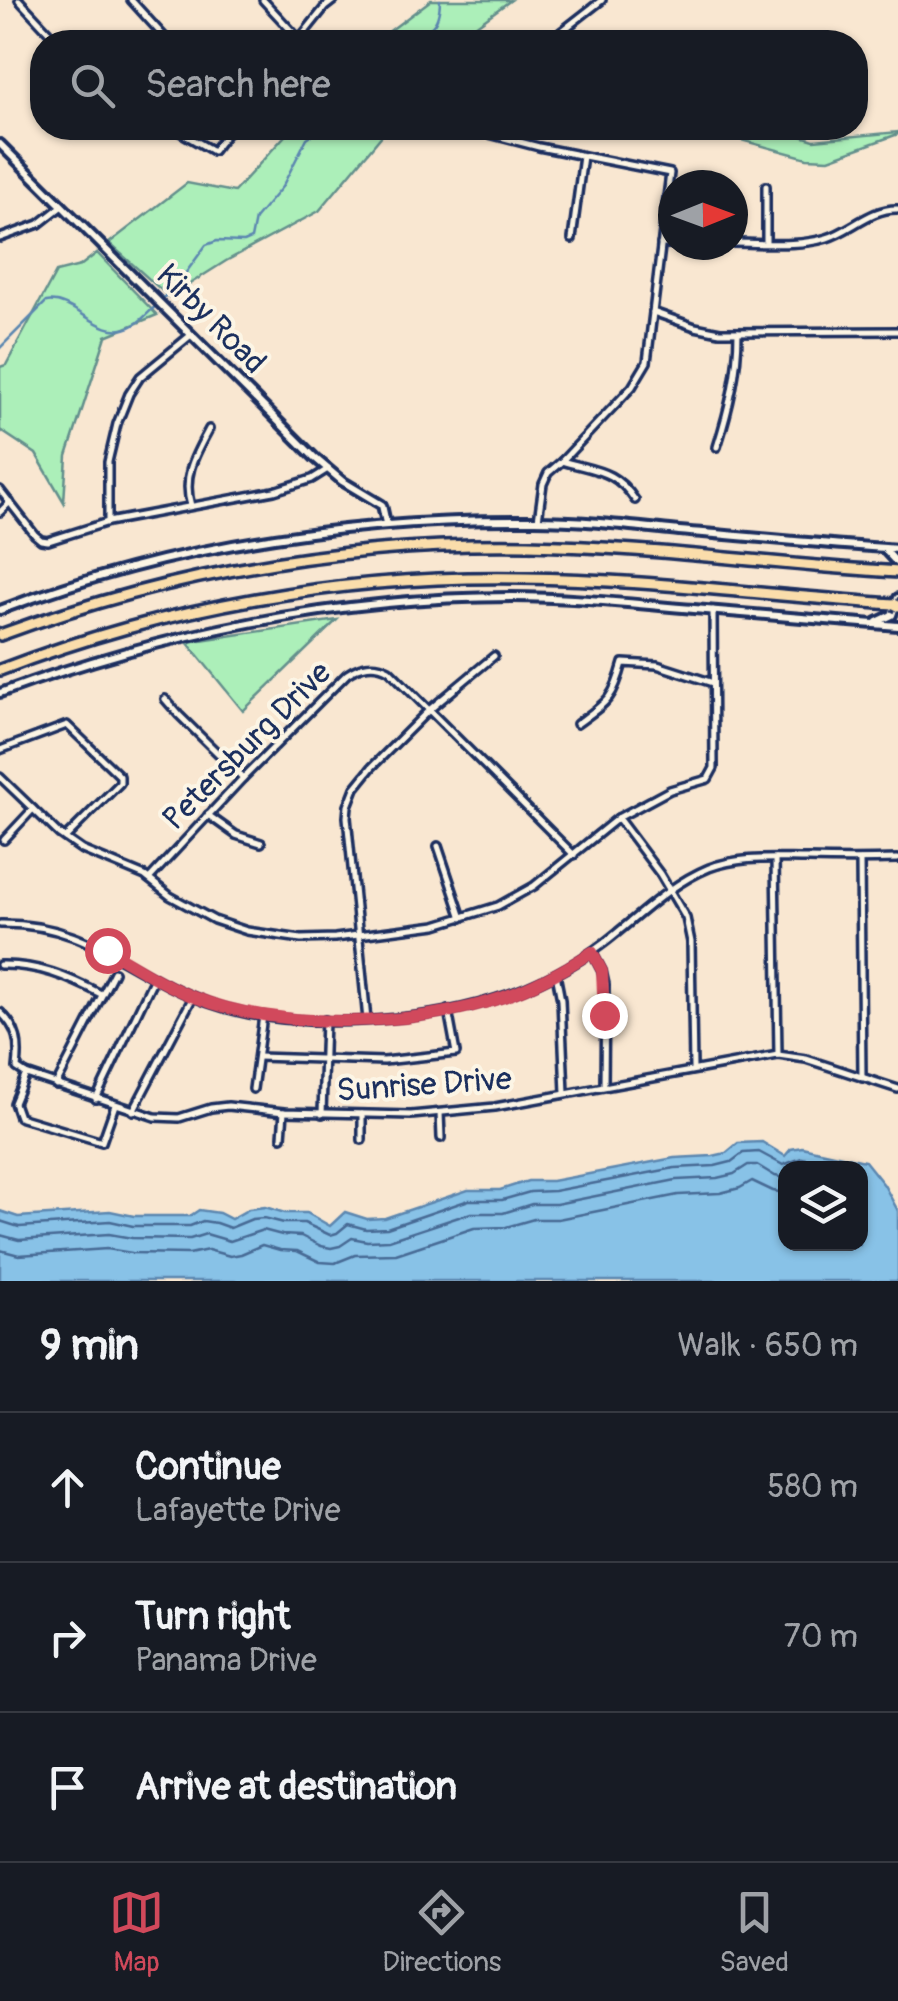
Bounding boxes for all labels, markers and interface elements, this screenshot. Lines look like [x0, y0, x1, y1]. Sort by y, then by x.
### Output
search box [30, 30, 868, 140]
icon: search [65, 58, 120, 113]
text: Search here [145, 61, 331, 109]
north arrow [658, 170, 748, 260]
street label: Kirby Road [148, 256, 274, 382]
street label: Petersburg Drive [154, 653, 340, 839]
route start [85, 928, 131, 974]
route end [582, 993, 628, 1039]
street label: Sunrise Drive [335, 1059, 513, 1111]
map controls [778, 1161, 868, 1251]
button: layers [778, 1161, 868, 1251]
text: 9 min [40, 1320, 139, 1372]
text: Walk · 650 m [677, 1326, 858, 1366]
text: Continue [135, 1443, 281, 1491]
icon: ahead [40, 1460, 95, 1515]
text: 580 m [767, 1467, 858, 1507]
text: Lafayette Drive [135, 1491, 341, 1531]
text: Turn right [135, 1593, 290, 1641]
icon: right [40, 1610, 95, 1665]
text: 70 m [784, 1617, 858, 1657]
text: Panama Drive [135, 1641, 317, 1681]
icon: arrive [40, 1760, 95, 1815]
text: Arrive at destination [135, 1763, 457, 1811]
tab: Map [109, 1885, 164, 1980]
tab: Directions [382, 1885, 501, 1980]
tab: Saved [719, 1885, 789, 1980]

